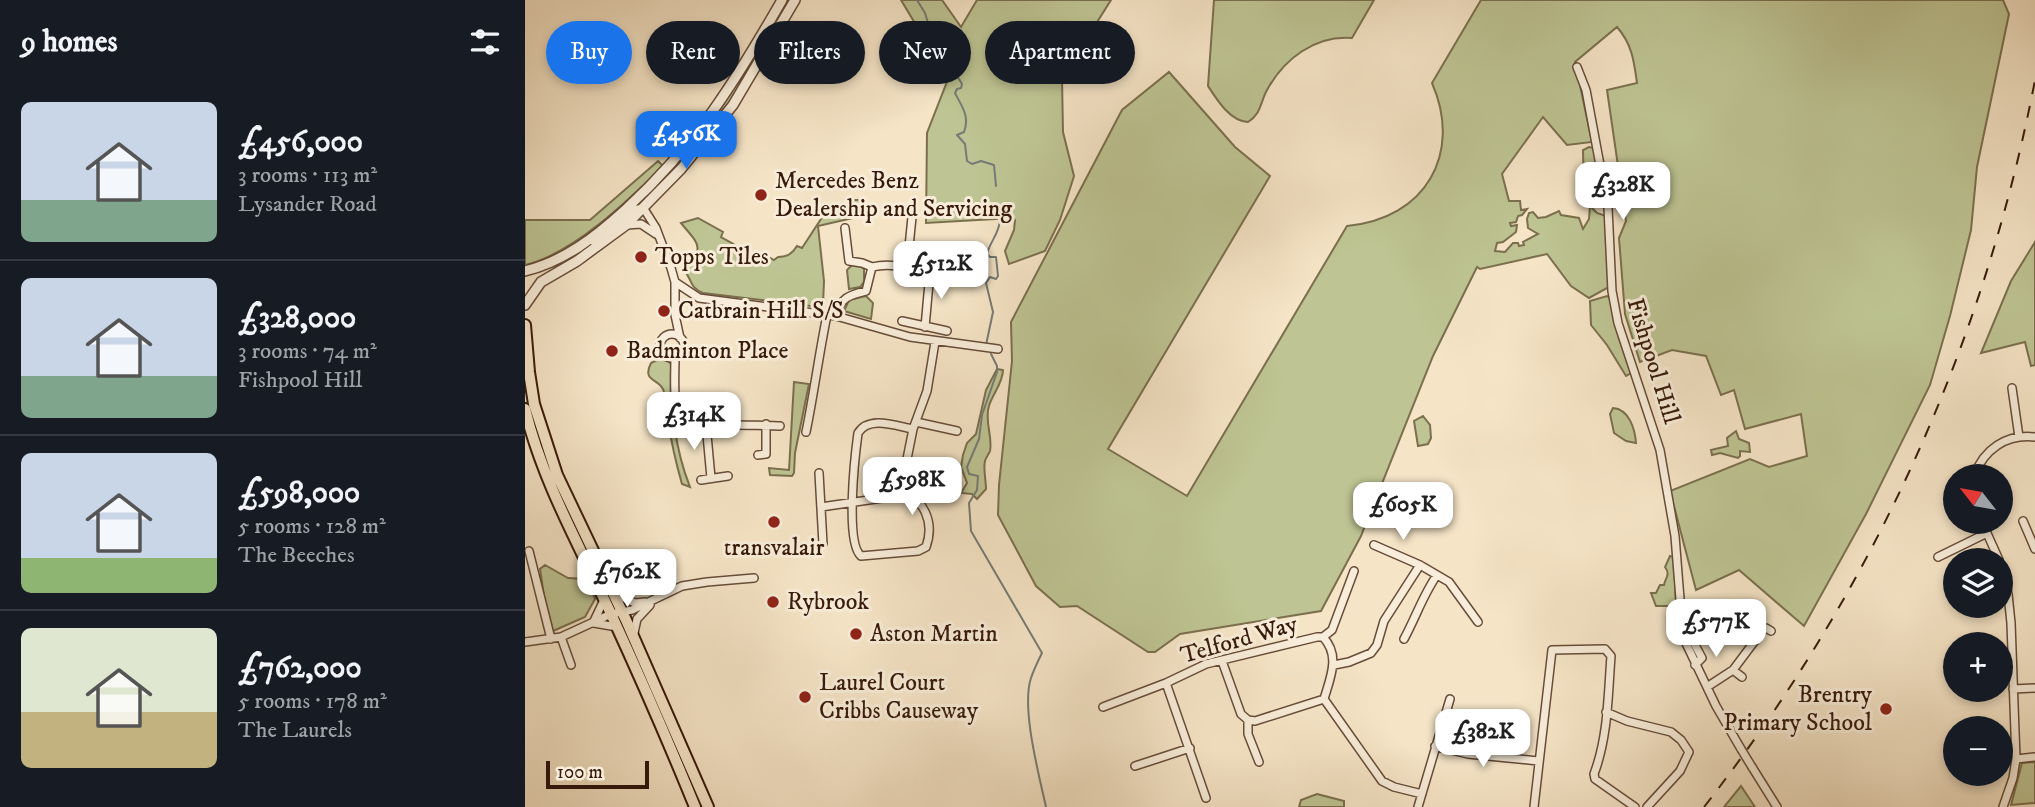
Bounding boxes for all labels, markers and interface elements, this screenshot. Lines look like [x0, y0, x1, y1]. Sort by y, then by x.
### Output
chip: Buy [546, 21, 632, 84]
chip: Rent [646, 21, 740, 84]
chip: Filters [754, 21, 865, 84]
chip: New [879, 21, 971, 84]
chip: Apartment [985, 21, 1135, 84]
icon: filters [466, 23, 504, 61]
text: 9 homes [21, 24, 118, 61]
pin: £456K [637, 111, 735, 171]
text: £456K [652, 119, 720, 148]
text: £456,000 [238, 124, 363, 161]
icon: home [77, 130, 161, 214]
text: 3 rooms · 113 m² [238, 161, 377, 190]
pin: £328K [1574, 162, 1672, 222]
place label: Mercedes Benz Dealership and Servicing [775, 166, 1012, 224]
text: £328K [1591, 170, 1655, 199]
marker: Mercedes Benz Dealership and Servicing [753, 187, 769, 203]
text: Lysander Road [238, 190, 377, 219]
place label: Topps Tiles [655, 242, 769, 272]
pin: £512K [892, 242, 990, 301]
marker: Topps Tiles [633, 249, 649, 265]
text: £512K [909, 249, 973, 278]
street label: Fishpool Hill [1620, 294, 1687, 428]
place label: Catbrain Hill S/S [678, 296, 844, 326]
text: £328,000 [238, 300, 356, 337]
marker: Catbrain Hill S/S [656, 303, 672, 319]
icon: home [77, 306, 161, 390]
place label: Badminton Place [626, 336, 789, 366]
text: 3 rooms · 74 m² [238, 337, 377, 366]
marker: Badminton Place [604, 343, 620, 359]
text: Fishpool Hill [238, 366, 363, 395]
pin: £314K [645, 392, 743, 452]
text: £314K [663, 400, 725, 429]
pin: £598K [863, 458, 961, 517]
north arrow [1943, 464, 2013, 534]
map controls [1943, 464, 2013, 786]
text: £598K [879, 465, 945, 494]
text: £598,000 [238, 475, 360, 512]
icon: home [77, 481, 161, 565]
pin: £605K [1354, 482, 1452, 542]
text: £605K [1369, 490, 1437, 519]
text: 5 rooms · 128 m² [238, 512, 386, 541]
marker: transvalair [766, 514, 782, 530]
place label: transvalair [724, 533, 824, 563]
text: The Beeches [238, 541, 355, 570]
button: layers [1943, 548, 2013, 618]
pin: £762K [578, 550, 676, 609]
text: £762K [593, 557, 661, 586]
place label: Rybrook [787, 587, 869, 617]
marker: Rybrook [765, 594, 781, 610]
pin: £577K [1667, 600, 1765, 659]
text: £577K [1682, 607, 1750, 636]
street label: Telford Way [1177, 609, 1301, 671]
place label: Aston Martin [870, 619, 998, 649]
marker: Aston Martin [848, 626, 864, 642]
button: + [1943, 632, 2013, 702]
text: £762,000 [238, 650, 362, 687]
icon: home [77, 656, 161, 740]
place label: Laurel Court Cribbs Causeway [819, 668, 979, 726]
place label: Brentry Primary School [1723, 680, 1873, 738]
text: 5 rooms · 178 m² [238, 687, 387, 716]
marker: Laurel Court Cribbs Causeway [797, 689, 813, 705]
marker: Brentry Primary School [1878, 701, 1894, 717]
pin: £382K [1434, 710, 1532, 769]
text: The Laurels [238, 716, 352, 745]
button: − [1943, 716, 2013, 786]
text: £382K [1451, 717, 1515, 746]
scale bar [546, 758, 649, 790]
text: 100 m [557, 761, 603, 784]

